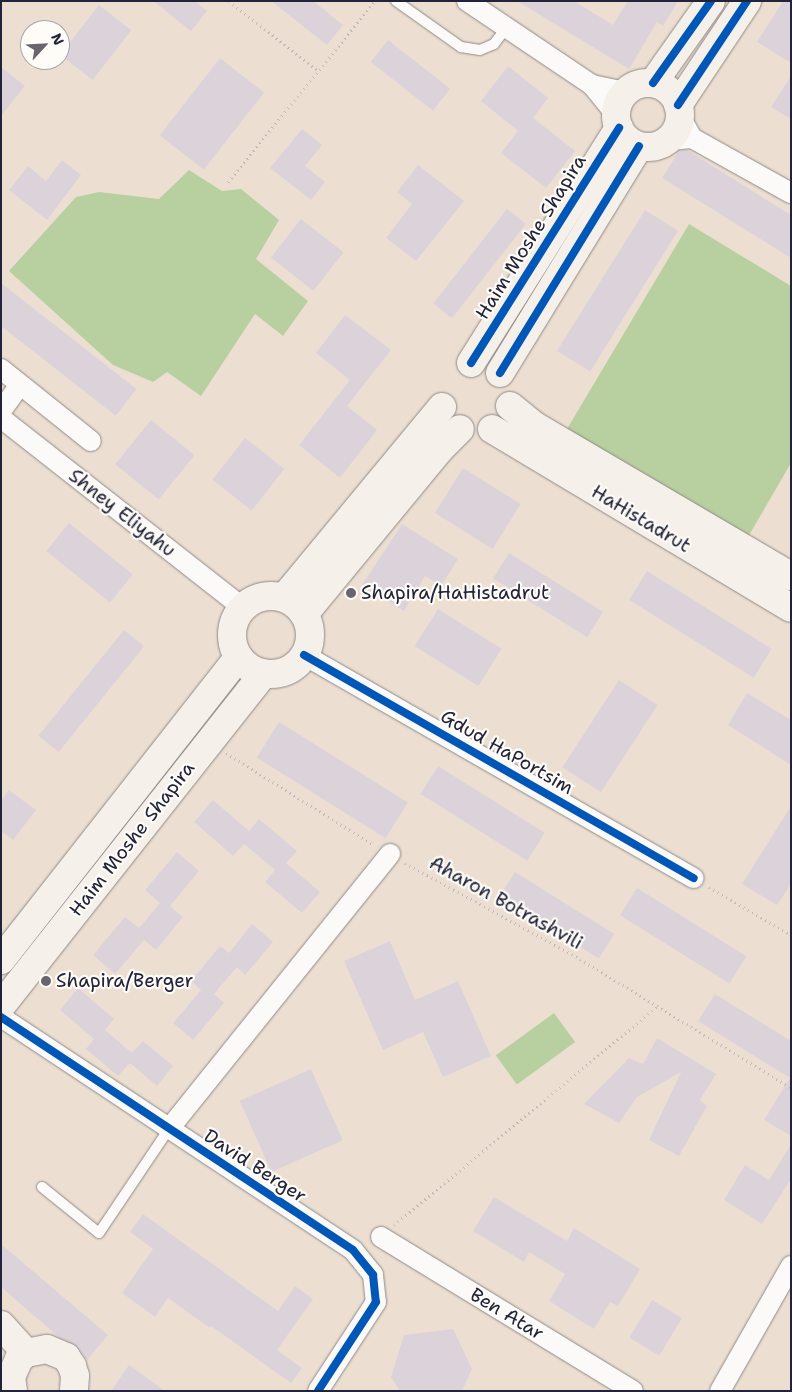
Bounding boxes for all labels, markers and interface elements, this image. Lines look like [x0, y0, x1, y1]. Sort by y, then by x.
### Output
north arrow [20, 20, 70, 70]
text: N [47, 30, 68, 48]
street label: Haim Moshe Shapira [471, 150, 591, 324]
street label: Shney Eliyahu [64, 464, 180, 562]
street label: HaHistadrut [587, 480, 695, 558]
place label: Shapira/HaHistadrut [361, 582, 549, 604]
marker: Shapira/HaHistadrut [345, 587, 357, 599]
street label: Gdud HaPortsim [437, 705, 577, 799]
street label: Haim Moshe Shapira [65, 757, 199, 921]
street label: Aharon Botrashvili [425, 851, 587, 955]
place label: Shapira/Berger [56, 970, 194, 992]
marker: Shapira/Berger [40, 975, 52, 987]
street label: David Berger [200, 1124, 310, 1208]
street label: Ben Atar [466, 1283, 548, 1345]

